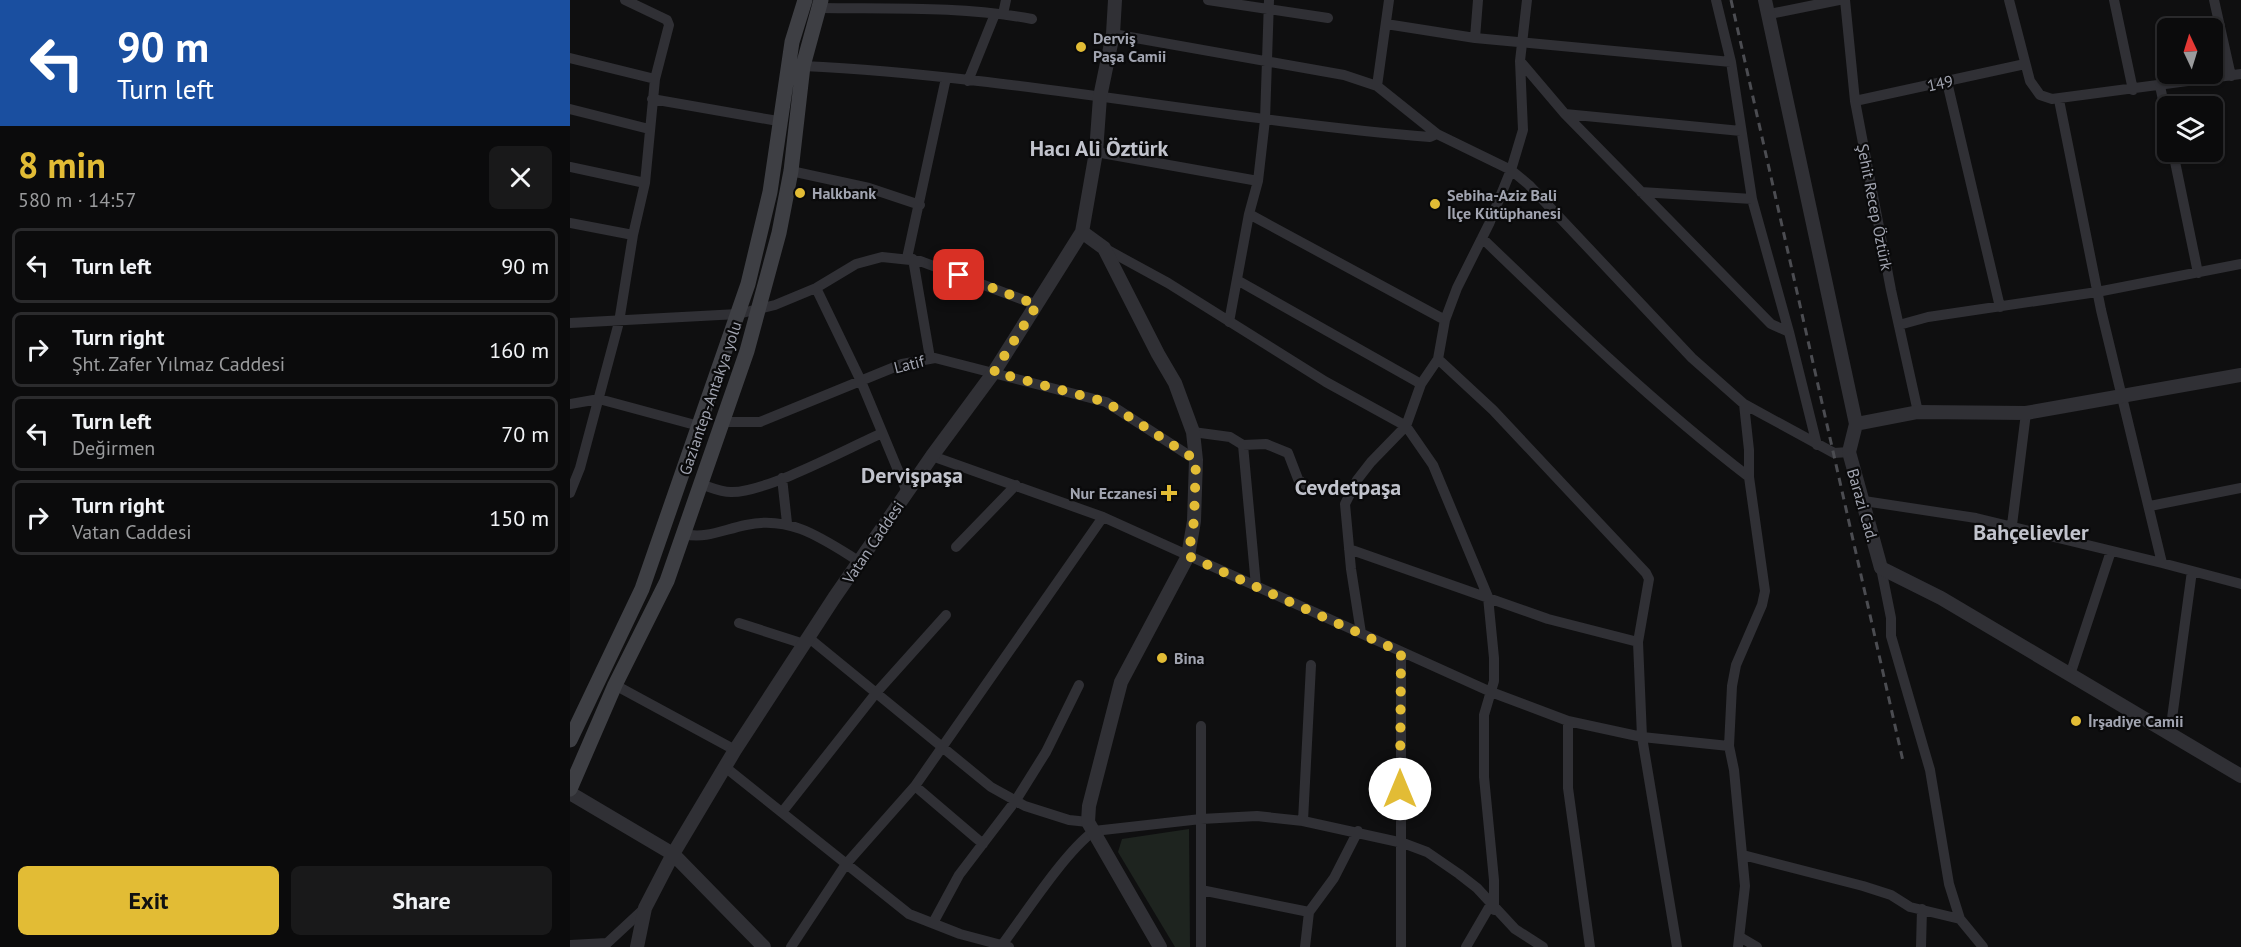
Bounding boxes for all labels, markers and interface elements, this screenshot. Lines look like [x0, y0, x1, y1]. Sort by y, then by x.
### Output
north arrow [2157, 18, 2223, 84]
map controls [2157, 18, 2223, 162]
text: 90 m [117, 19, 209, 74]
icon: left [18, 24, 96, 102]
place label: Derviş Paşa Camii [1093, 28, 1166, 66]
marker: Derviş Paşa Camii [1074, 40, 1088, 54]
street label: 149 [1925, 70, 1955, 96]
text: Turn left [117, 72, 214, 106]
button: layers [2157, 96, 2223, 162]
district label: Hacı Ali Öztürk [1030, 134, 1168, 162]
text: 8 min [18, 141, 106, 188]
street label: Şehit Recep Öztürk [1853, 142, 1897, 272]
button: close [489, 146, 552, 209]
place label: Halkbank [812, 183, 876, 203]
place label: Sebiha-Aziz Bali İlçe Kütüphanesi [1447, 185, 1561, 223]
marker: Halkbank [793, 186, 807, 200]
text: 580 m · 14:57 [18, 187, 136, 213]
marker: Sebiha-Aziz Bali İlçe Kütüphanesi [1428, 197, 1442, 211]
icon: left [21, 249, 54, 282]
pin [933, 249, 984, 300]
text: Turn left [72, 252, 152, 280]
text: 90 m [501, 252, 549, 280]
icon: arrive [942, 258, 975, 291]
street label: Gaziantep-Antakya yolu [674, 319, 746, 477]
text: Turn right [72, 323, 164, 351]
icon: right [21, 333, 54, 366]
text: 160 m [489, 336, 549, 364]
street label: Latif [892, 350, 927, 377]
text: Şht. Zafer Yılmaz Caddesi [72, 351, 285, 377]
text: Turn left [72, 407, 152, 435]
icon: left [21, 417, 54, 450]
text: 70 m [501, 420, 549, 448]
text: Değirmen [72, 435, 155, 461]
district label: Dervişpaşa [861, 461, 963, 489]
street label: Barazi Cad. [1843, 466, 1883, 544]
district label: Cevdetpaşa [1295, 473, 1401, 501]
place label: Nur Eczanesi [1070, 483, 1157, 503]
marker: Nur Eczanesi [1162, 486, 1176, 500]
text: Turn right [72, 491, 164, 519]
street label: Vatan Caddesi [837, 497, 908, 588]
icon: right [21, 501, 54, 534]
text: 150 m [489, 504, 549, 532]
district label: Bahçelievler [1973, 518, 2089, 546]
text: Vatan Caddesi [72, 519, 192, 545]
place label: Bina [1174, 648, 1204, 668]
marker: Bina [1155, 651, 1169, 665]
place label: İrşadiye Camii [2088, 711, 2184, 731]
marker: İrşadiye Camii [2069, 714, 2083, 728]
position arrow [1368, 757, 1432, 821]
button: Exit [18, 866, 279, 935]
button: Share [291, 866, 552, 935]

